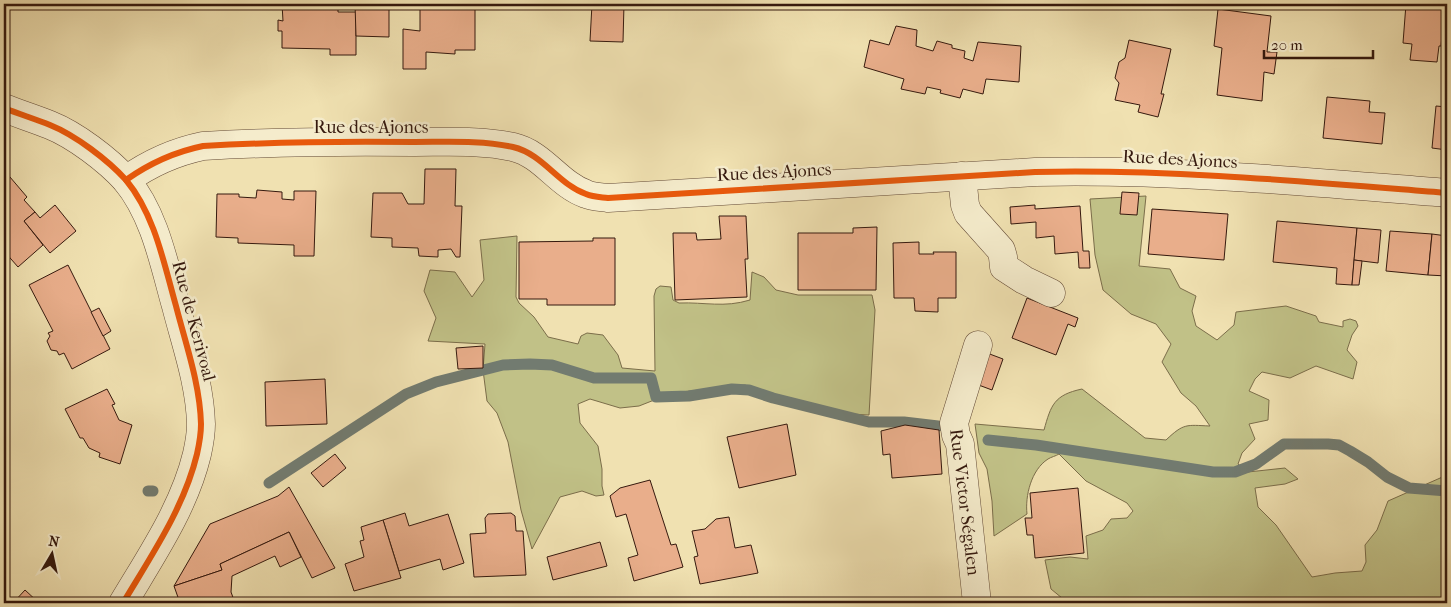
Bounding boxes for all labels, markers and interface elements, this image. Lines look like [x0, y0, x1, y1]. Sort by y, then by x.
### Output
scale bar [1264, 28, 1372, 60]
text: 20 m [1271, 36, 1303, 54]
street label: Rue des Ajoncs [313, 117, 429, 138]
street label: Rue des Ajoncs [1122, 146, 1238, 173]
street label: Rue des Ajoncs [716, 159, 832, 186]
street label: Rue de Kerivoal [167, 259, 220, 384]
street label: Rue Victor Ségalen [945, 427, 984, 577]
north arrow [28, 530, 78, 580]
text: N [47, 532, 61, 551]

